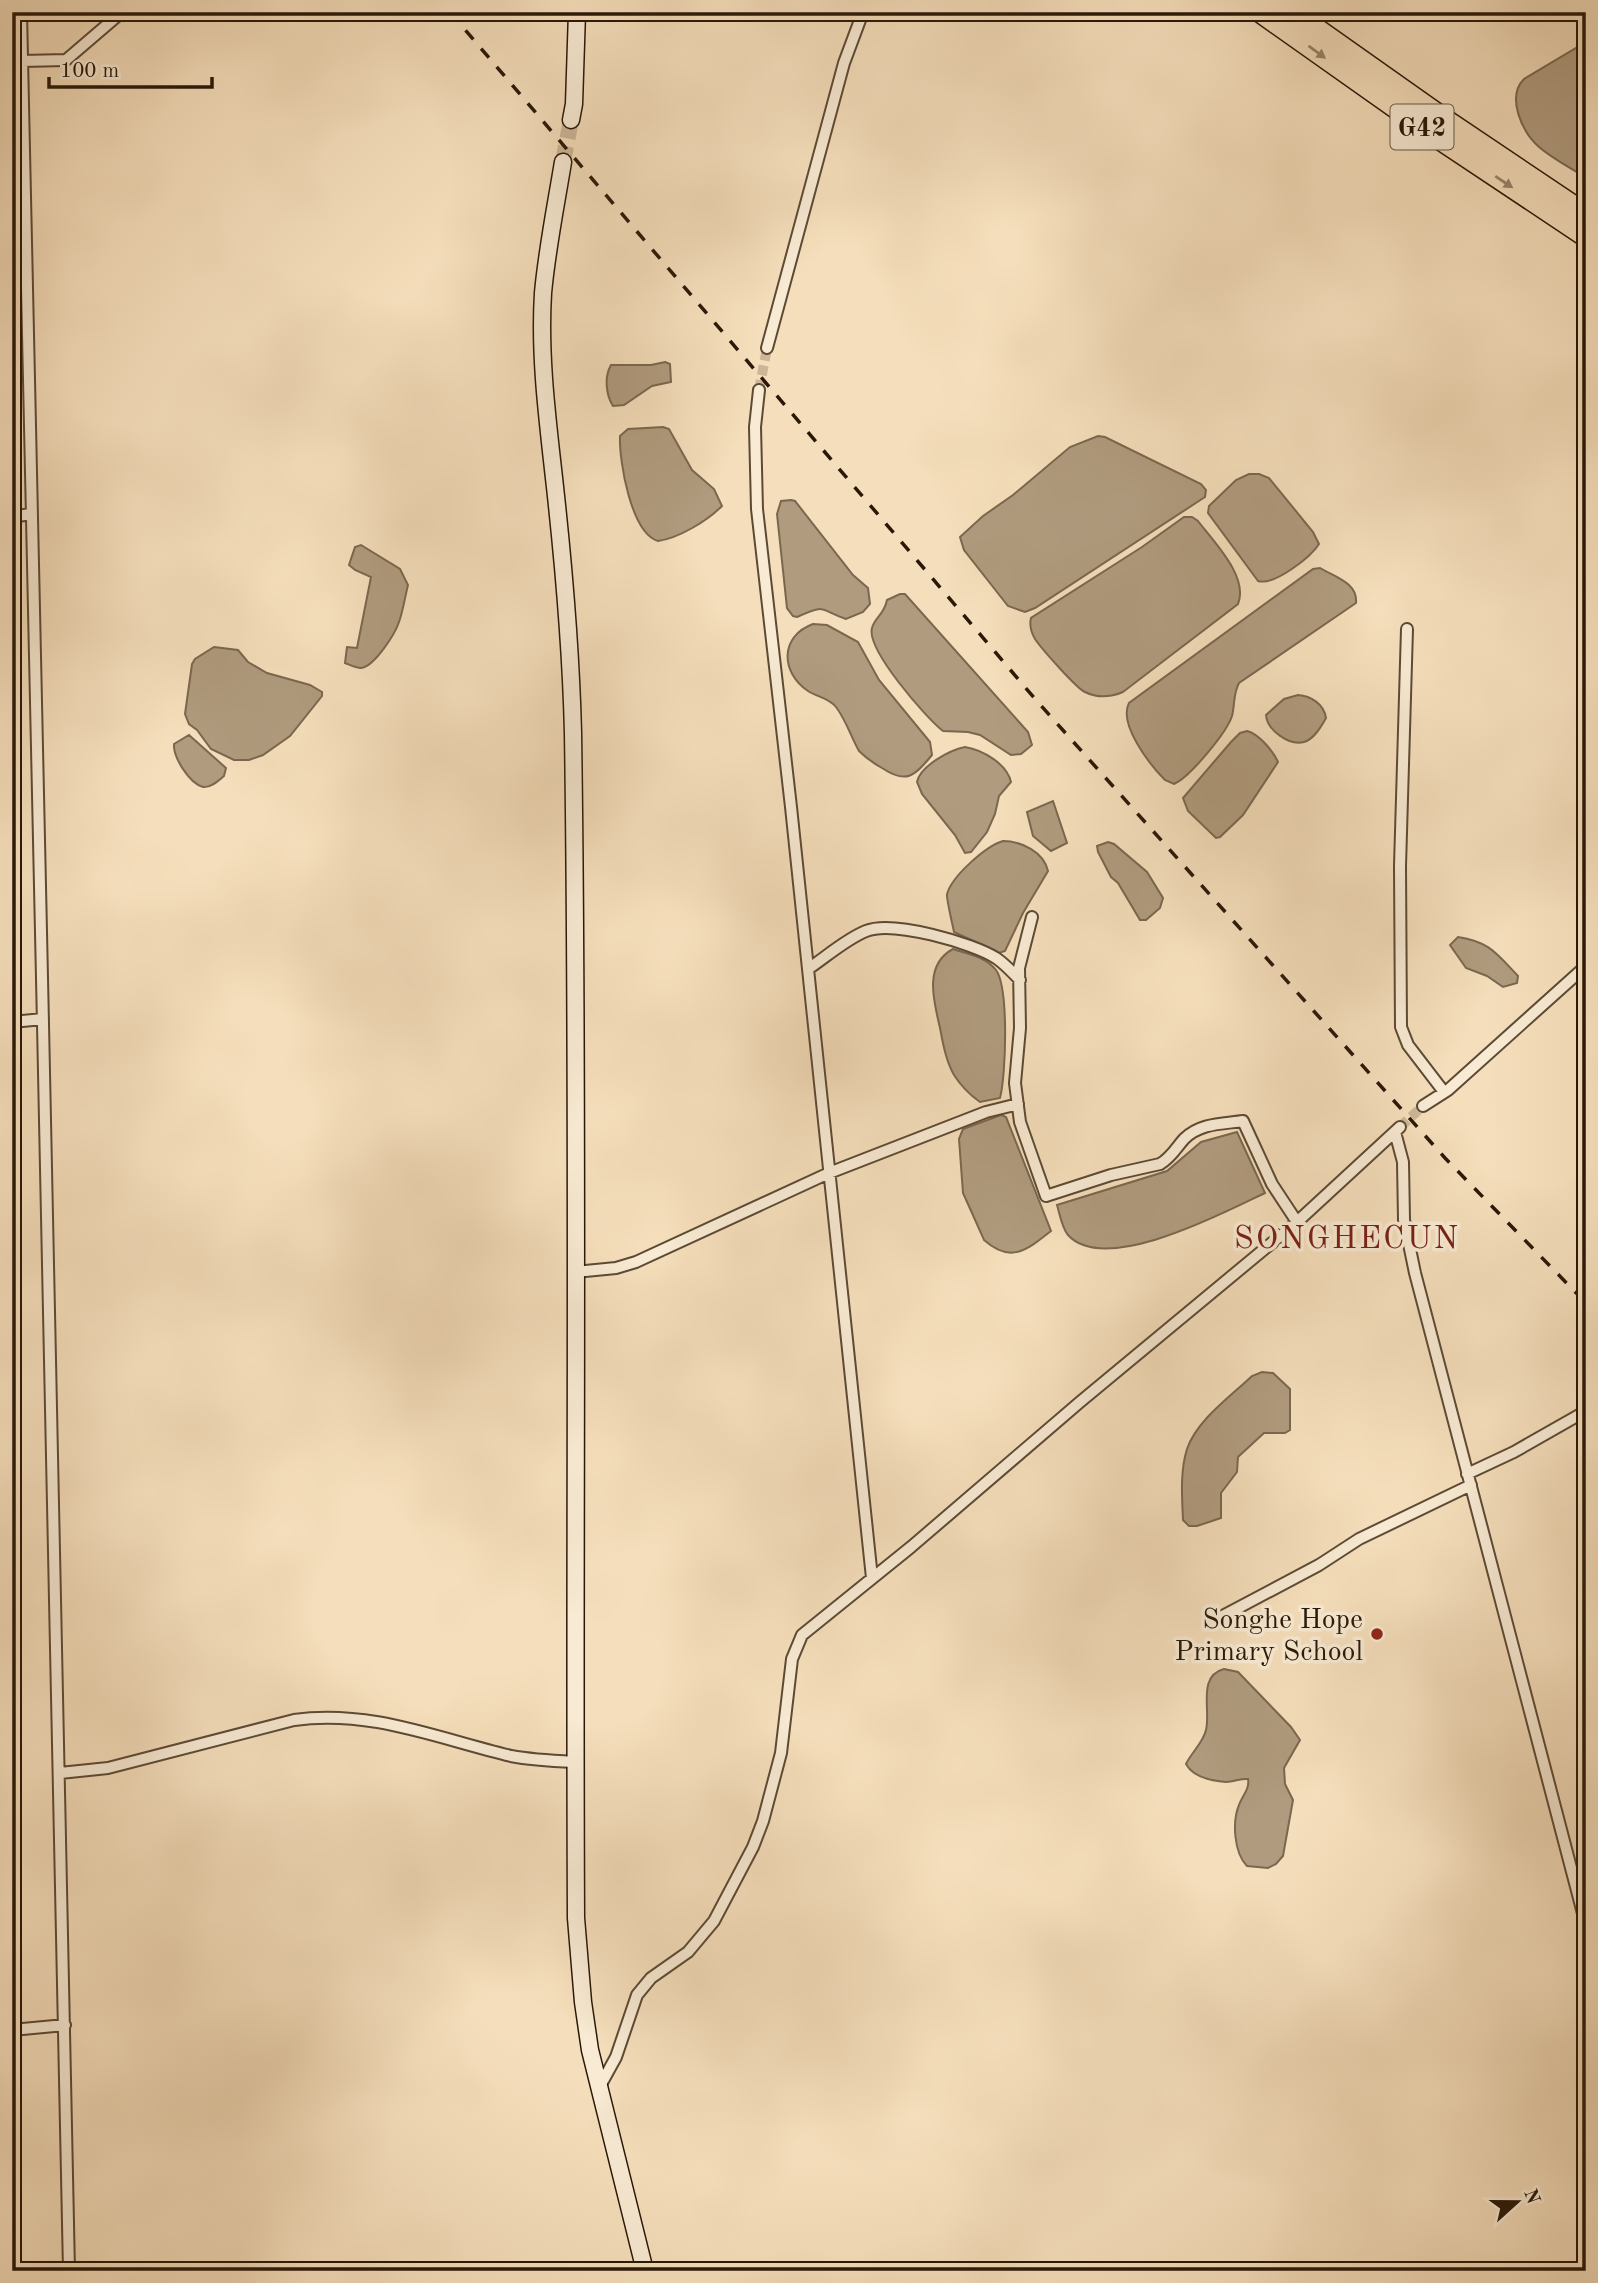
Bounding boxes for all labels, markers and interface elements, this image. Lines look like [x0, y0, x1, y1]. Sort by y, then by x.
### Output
one-way arrow [1308, 45, 1326, 59]
scale bar [49, 46, 212, 90]
text: 100 m [60, 61, 119, 82]
road number: G42 [1390, 104, 1454, 150]
one-way arrow [1495, 175, 1513, 189]
district label: SONGHECUN [1234, 1224, 1460, 1256]
place label: Songhe Hope Primary School [1175, 1607, 1363, 1667]
marker: Songhe Hope Primary School [1369, 1626, 1385, 1642]
north arrow [1482, 2168, 1552, 2238]
text: N [1519, 2187, 1542, 2207]

